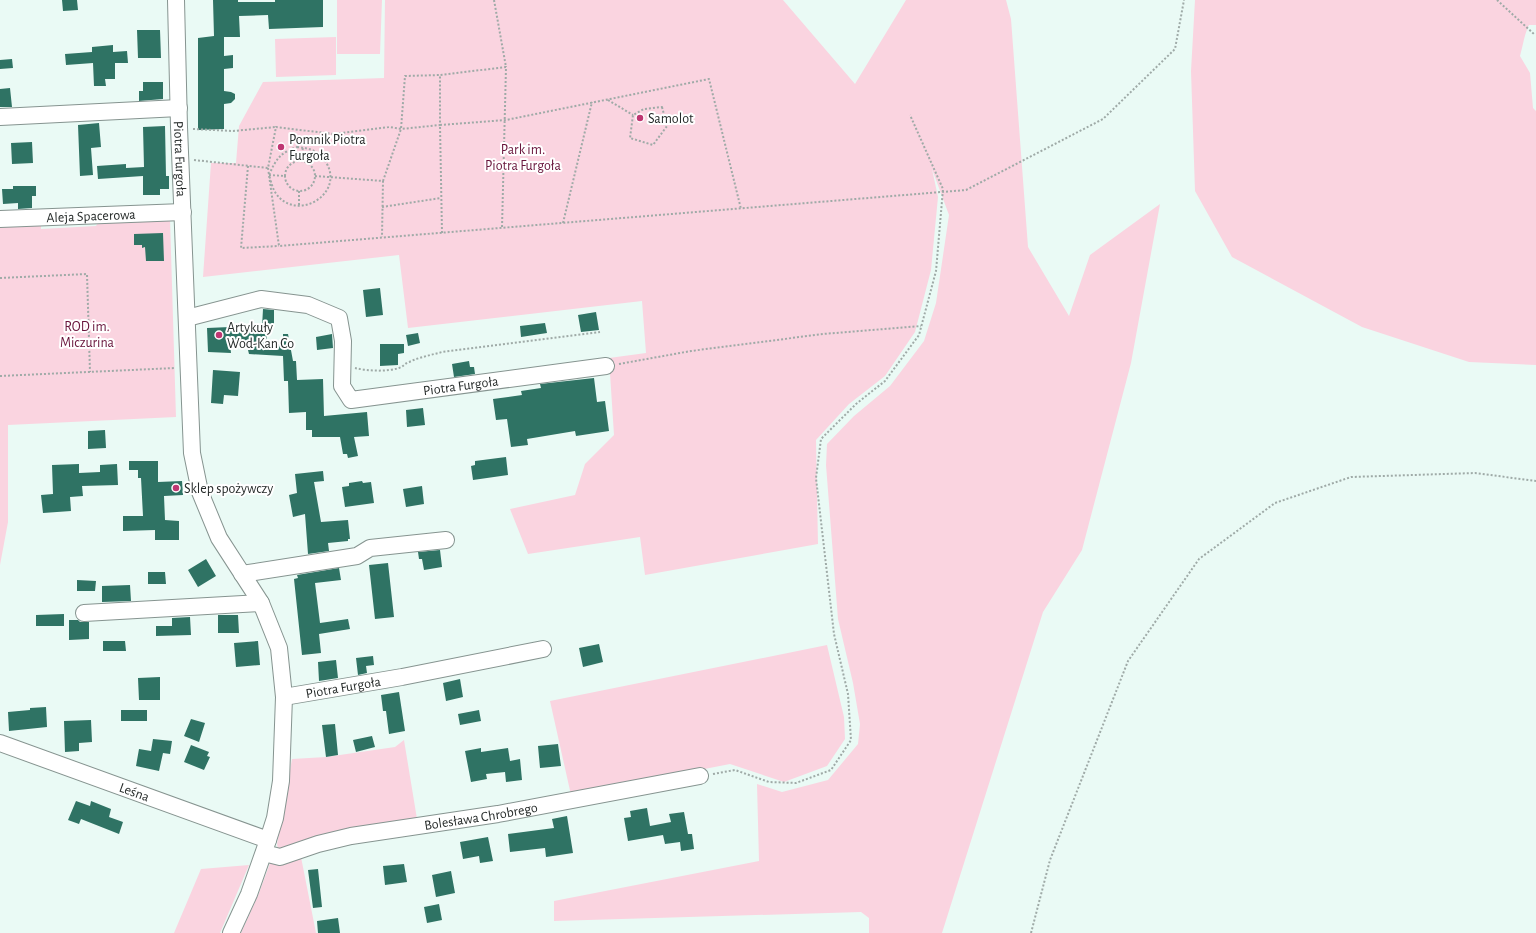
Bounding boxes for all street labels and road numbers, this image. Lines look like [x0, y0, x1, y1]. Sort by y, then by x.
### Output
street label: Piotra Furgoła [171, 121, 188, 198]
street label: Aleja Spacerowa [46, 208, 136, 225]
street label: Piotra Furgoła [422, 374, 500, 398]
street label: Piotra Furgoła [305, 675, 382, 701]
street label: Leśna [117, 781, 152, 805]
street label: Bolesława Chrobrego [423, 801, 539, 833]

